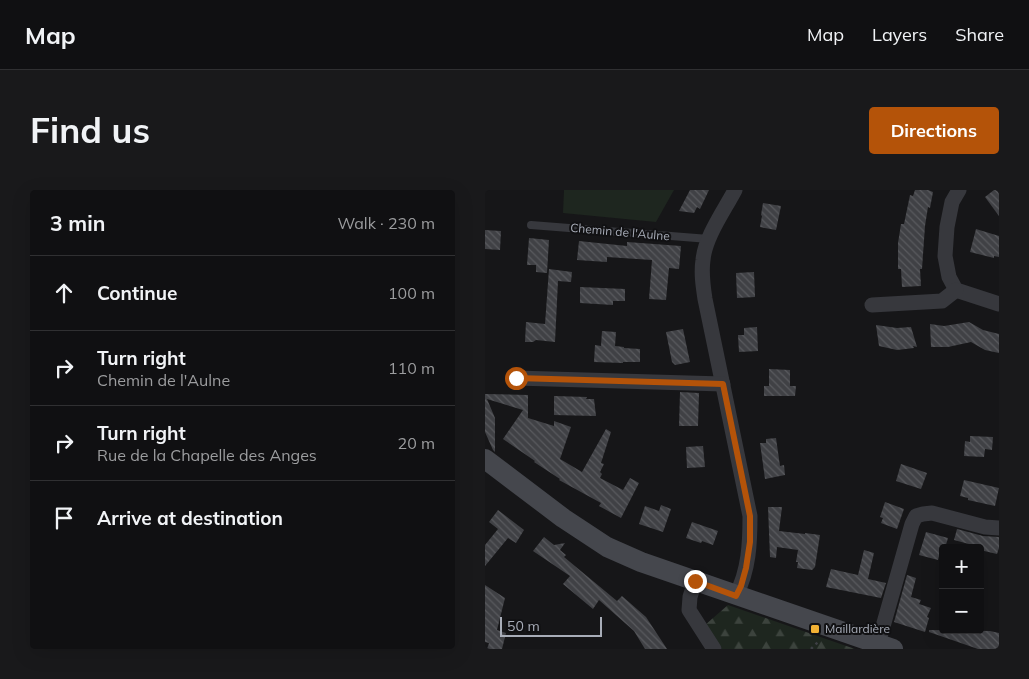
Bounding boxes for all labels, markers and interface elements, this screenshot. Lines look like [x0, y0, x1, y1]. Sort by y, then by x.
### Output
text: Map [25, 20, 76, 50]
text: Map [807, 23, 844, 46]
text: Layers [872, 23, 927, 46]
text: Share [955, 23, 1004, 46]
button: Directions [869, 107, 999, 154]
text: Find us [30, 108, 150, 152]
text: 3 min [50, 210, 105, 236]
text: Walk · 230 m [337, 213, 435, 233]
street label: Chemin de l'Aulne [570, 220, 670, 243]
icon: ahead [50, 279, 78, 307]
text: Continue [97, 281, 177, 305]
text: 100 m [388, 283, 435, 303]
text: Turn right [97, 346, 186, 370]
icon: right [50, 354, 78, 382]
text: 110 m [388, 358, 435, 378]
route start [505, 367, 528, 390]
text: Chemin de l'Aulne [97, 370, 230, 390]
text: Turn right [97, 421, 186, 445]
icon: right [50, 429, 78, 457]
text: 20 m [398, 433, 435, 453]
text: Rue de la Chapelle des Anges [97, 445, 317, 465]
icon: arrive [50, 504, 78, 532]
text: Arrive at destination [97, 506, 283, 530]
map controls [939, 544, 984, 634]
button: + [939, 544, 984, 589]
route end [684, 570, 707, 593]
button: − [939, 589, 984, 634]
scale bar [500, 614, 603, 637]
text: 50 m [507, 617, 540, 635]
place label: Maillardière [825, 621, 890, 636]
marker: Maillardière [809, 623, 821, 635]

